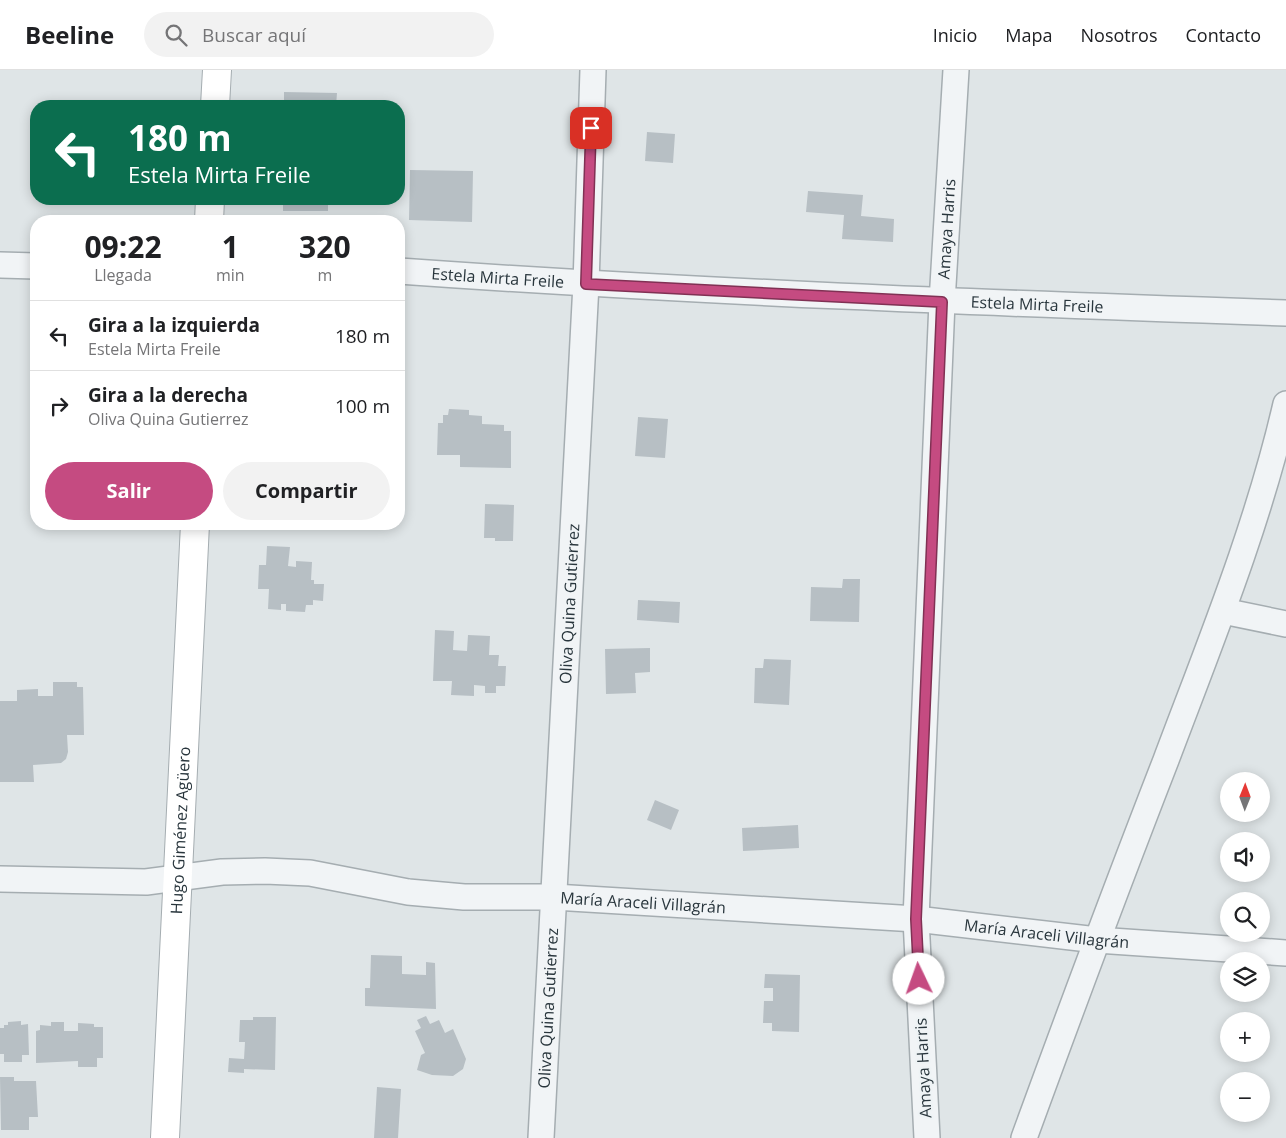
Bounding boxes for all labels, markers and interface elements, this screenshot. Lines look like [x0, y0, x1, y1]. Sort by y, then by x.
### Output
search box [144, 12, 494, 57]
text: Beeline [25, 18, 114, 51]
icon: search [162, 21, 190, 49]
text: Buscar aquí [202, 22, 306, 48]
text: Inicio [933, 23, 977, 47]
text: Mapa [1005, 23, 1053, 47]
text: Nosotros [1081, 23, 1158, 47]
text: Contacto [1186, 23, 1261, 47]
pin [570, 107, 612, 149]
text: 180 m [128, 114, 232, 161]
icon: arrive [577, 114, 605, 142]
icon: left [45, 120, 110, 185]
text: Estela Mirta Freile [128, 159, 311, 189]
street label: Amaya Harris [932, 178, 960, 280]
text: 09:22 [84, 226, 162, 267]
text: 1 [222, 226, 239, 267]
text: 320 [299, 226, 351, 267]
street label: Estela Mirta Freile [431, 262, 565, 293]
text: Llegada [94, 264, 152, 286]
text: min [216, 264, 245, 286]
text: m [317, 264, 332, 286]
street label: Estela Mirta Freile [970, 291, 1104, 318]
text: Gira a la izquierda [88, 312, 260, 338]
icon: left [45, 322, 73, 350]
text: 180 m [335, 323, 390, 349]
text: Estela Mirta Freile [88, 338, 221, 360]
text: Gira a la derecha [88, 382, 248, 408]
icon: right [45, 392, 73, 420]
text: 100 m [335, 393, 390, 419]
text: Oliva Quina Gutierrez [88, 408, 248, 430]
button: Salir [45, 462, 213, 520]
button: Compartir [223, 462, 390, 520]
street label: Oliva Quina Gutierrez [554, 523, 584, 684]
street label: Hugo Giménez Agüero [165, 746, 195, 915]
north arrow [1220, 772, 1270, 822]
map controls [1220, 772, 1270, 1122]
button: sound [1220, 832, 1270, 882]
street label: María Araceli Villagrán [560, 886, 727, 918]
button: search [1220, 892, 1270, 942]
street label: María Araceli Villagrán [963, 914, 1130, 953]
street label: Oliva Quina Gutierrez [533, 927, 563, 1089]
position arrow [892, 952, 944, 1004]
button: layers [1220, 952, 1270, 1002]
button: + [1220, 1012, 1270, 1062]
street label: Amaya Harris [909, 1017, 937, 1119]
button: − [1220, 1072, 1270, 1122]

